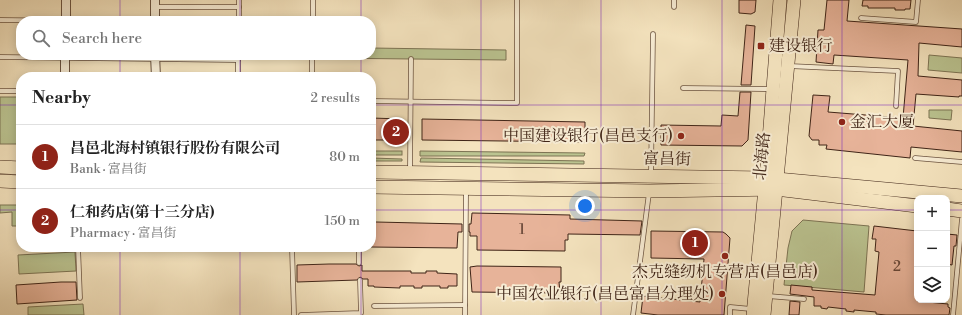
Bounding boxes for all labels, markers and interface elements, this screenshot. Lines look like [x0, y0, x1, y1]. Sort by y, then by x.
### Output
search box [16, 16, 376, 60]
icon: search [30, 27, 52, 49]
text: Search here [62, 29, 142, 48]
place label: 建设银行 [769, 36, 833, 56]
marker: 建设银行 [756, 41, 766, 51]
text: Nearby [32, 87, 91, 109]
text: 2 results [311, 90, 360, 106]
place label: 金汇大厦 [850, 112, 914, 132]
pin: 2 [383, 117, 409, 147]
marker: 金汇大厦 [837, 117, 847, 127]
place label: 中国建设银行(昌邑支行) [503, 126, 673, 146]
marker: 中国建设银行(昌邑支行) [676, 131, 686, 141]
street label: 北海路 [750, 131, 774, 181]
text: 昌邑北海村镇银行股份有限公司 [70, 139, 280, 158]
text: 1 [42, 149, 48, 165]
text: 80 m [329, 149, 360, 165]
street label: 富昌街 [643, 149, 691, 169]
text: Bank · 富昌街 [70, 161, 147, 177]
map controls [914, 195, 950, 303]
button: + [914, 195, 950, 231]
your location [575, 196, 595, 216]
text: 仁和药店(第十三分店) [70, 203, 214, 222]
text: 2 [41, 213, 49, 229]
text: 150 m [325, 213, 360, 229]
house number: 1 [519, 221, 525, 239]
text: Pharmacy · 富昌街 [70, 225, 176, 241]
pin: 1 [682, 228, 708, 258]
button: − [914, 231, 950, 267]
marker: 杰克缝纫机专营店(昌邑店) [720, 251, 730, 261]
house number: 2 [893, 258, 901, 276]
place label: 杰克缝纫机专营店(昌邑店) [632, 262, 818, 282]
button: layers [914, 267, 950, 303]
place label: 中国农业银行(昌邑富昌分理处) [496, 284, 714, 304]
marker: 中国农业银行(昌邑富昌分理处) [717, 289, 727, 299]

